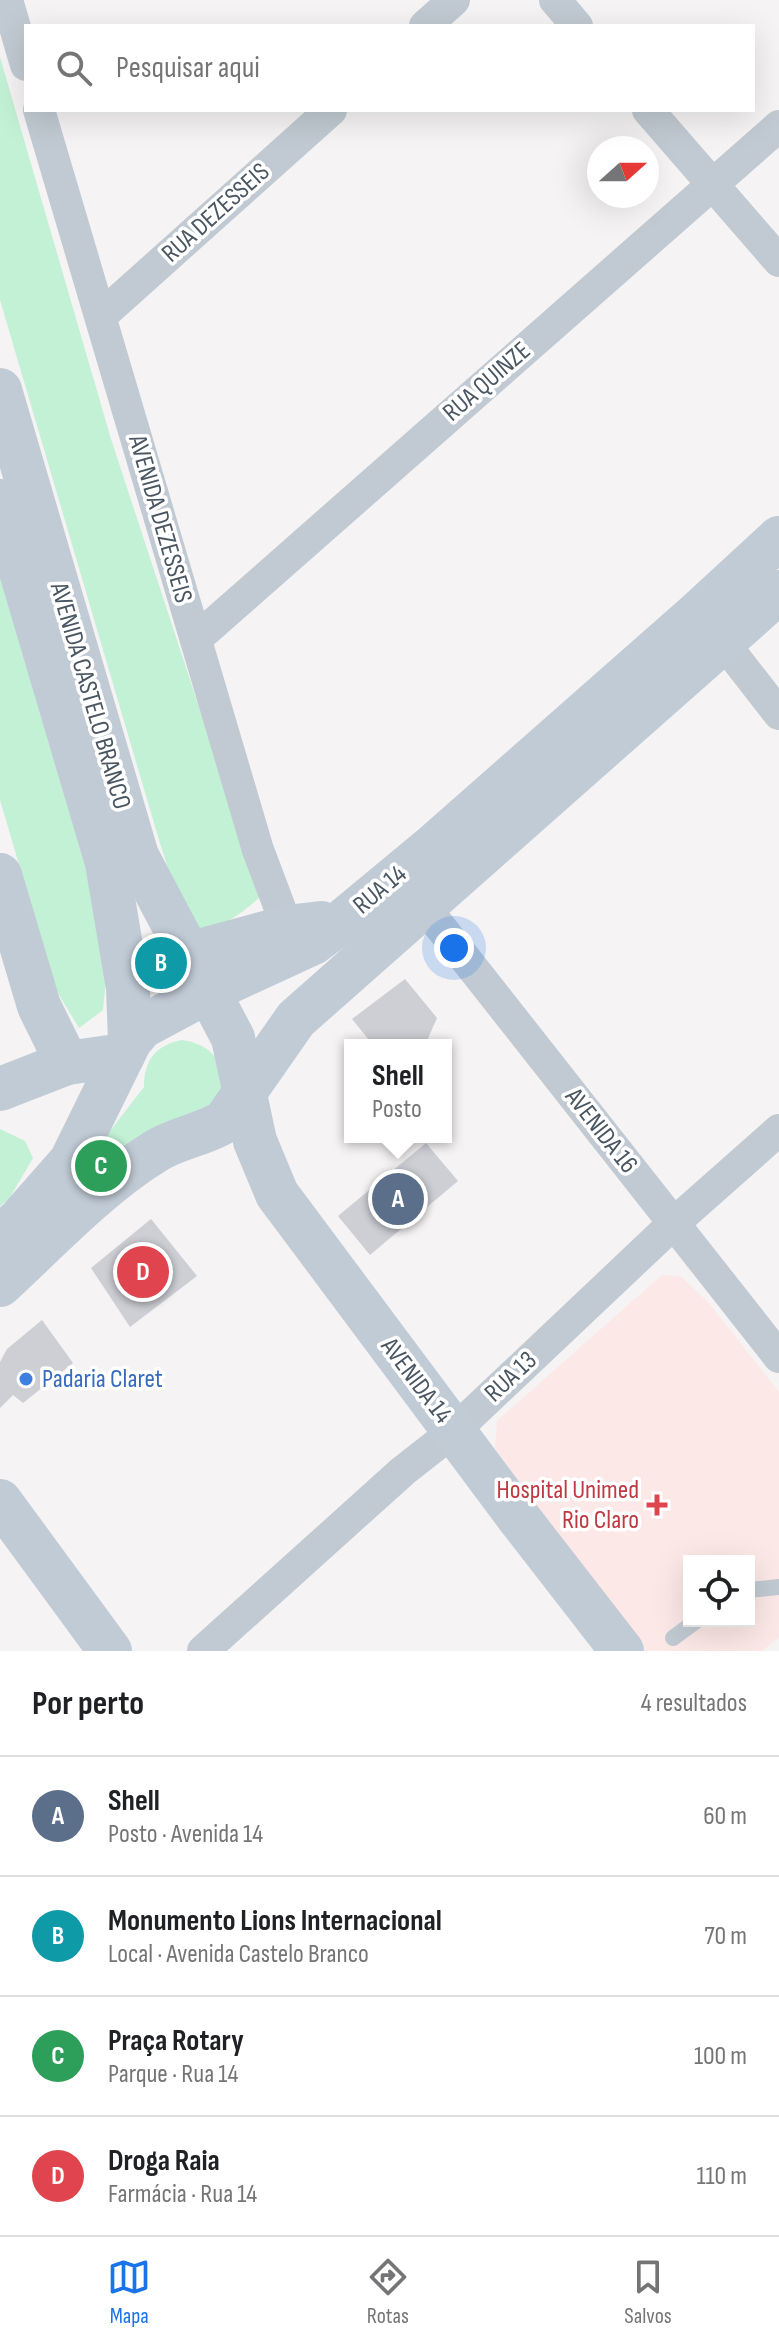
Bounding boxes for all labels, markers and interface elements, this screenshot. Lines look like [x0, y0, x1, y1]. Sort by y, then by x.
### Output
search box [24, 24, 755, 112]
icon: search [52, 46, 96, 90]
text: Pesquisar aqui [116, 50, 260, 86]
north arrow [587, 136, 659, 208]
street label: RUA DEZESSEIS [156, 157, 276, 269]
street label: RUA QUINZE [437, 336, 537, 428]
street label: AVENIDA DEZESSEIS [121, 431, 199, 606]
street label: AVENIDA CASTELO BRANCO [43, 578, 137, 813]
street label: RUA 14 [347, 859, 413, 921]
your location [434, 928, 474, 968]
pin: B [135, 933, 187, 993]
popup [344, 1039, 452, 1143]
text: Shell [372, 1058, 424, 1094]
street label: AVENIDA 16 [558, 1081, 644, 1180]
text: Posto [372, 1094, 422, 1125]
pin: C [75, 1136, 127, 1196]
pin: A [372, 1169, 424, 1229]
pin: D [117, 1242, 169, 1302]
street label: AVENIDA 14 [373, 1331, 458, 1430]
street label: RUA 13 [479, 1345, 543, 1409]
place label: Padaria Claret [42, 1364, 163, 1395]
marker: Padaria Claret [17, 1370, 35, 1388]
place label: Hospital Unimed Rio Claro [496, 1475, 639, 1536]
marker: Hospital Unimed Rio Claro [646, 1494, 668, 1516]
map controls [683, 1555, 755, 1627]
button: locate [683, 1555, 755, 1627]
text: Por perto [32, 1683, 144, 1724]
text: 4 resultados [641, 1688, 747, 1719]
text: Shell [108, 1783, 160, 1819]
text: A [52, 1801, 64, 1832]
text: 60 m [703, 1801, 747, 1832]
text: Posto · Avenida 14 [108, 1819, 263, 1850]
text: Monumento Lions Internacional [108, 1903, 442, 1939]
text: B [52, 1921, 64, 1952]
text: 70 m [704, 1921, 747, 1952]
text: Local · Avenida Castelo Branco [108, 1939, 369, 1970]
text: Praça Rotary [108, 2023, 244, 2059]
text: C [51, 2041, 65, 2072]
text: 100 m [694, 2041, 747, 2072]
text: Parque · Rua 14 [108, 2059, 238, 2090]
text: Droga Raia [108, 2143, 220, 2179]
text: D [51, 2161, 65, 2192]
text: 110 m [696, 2161, 747, 2192]
text: Farmácia · Rua 14 [108, 2179, 257, 2210]
tab: Mapa [107, 2255, 151, 2330]
tab: Rotas [366, 2255, 410, 2330]
tab: Salvos [624, 2255, 672, 2330]

